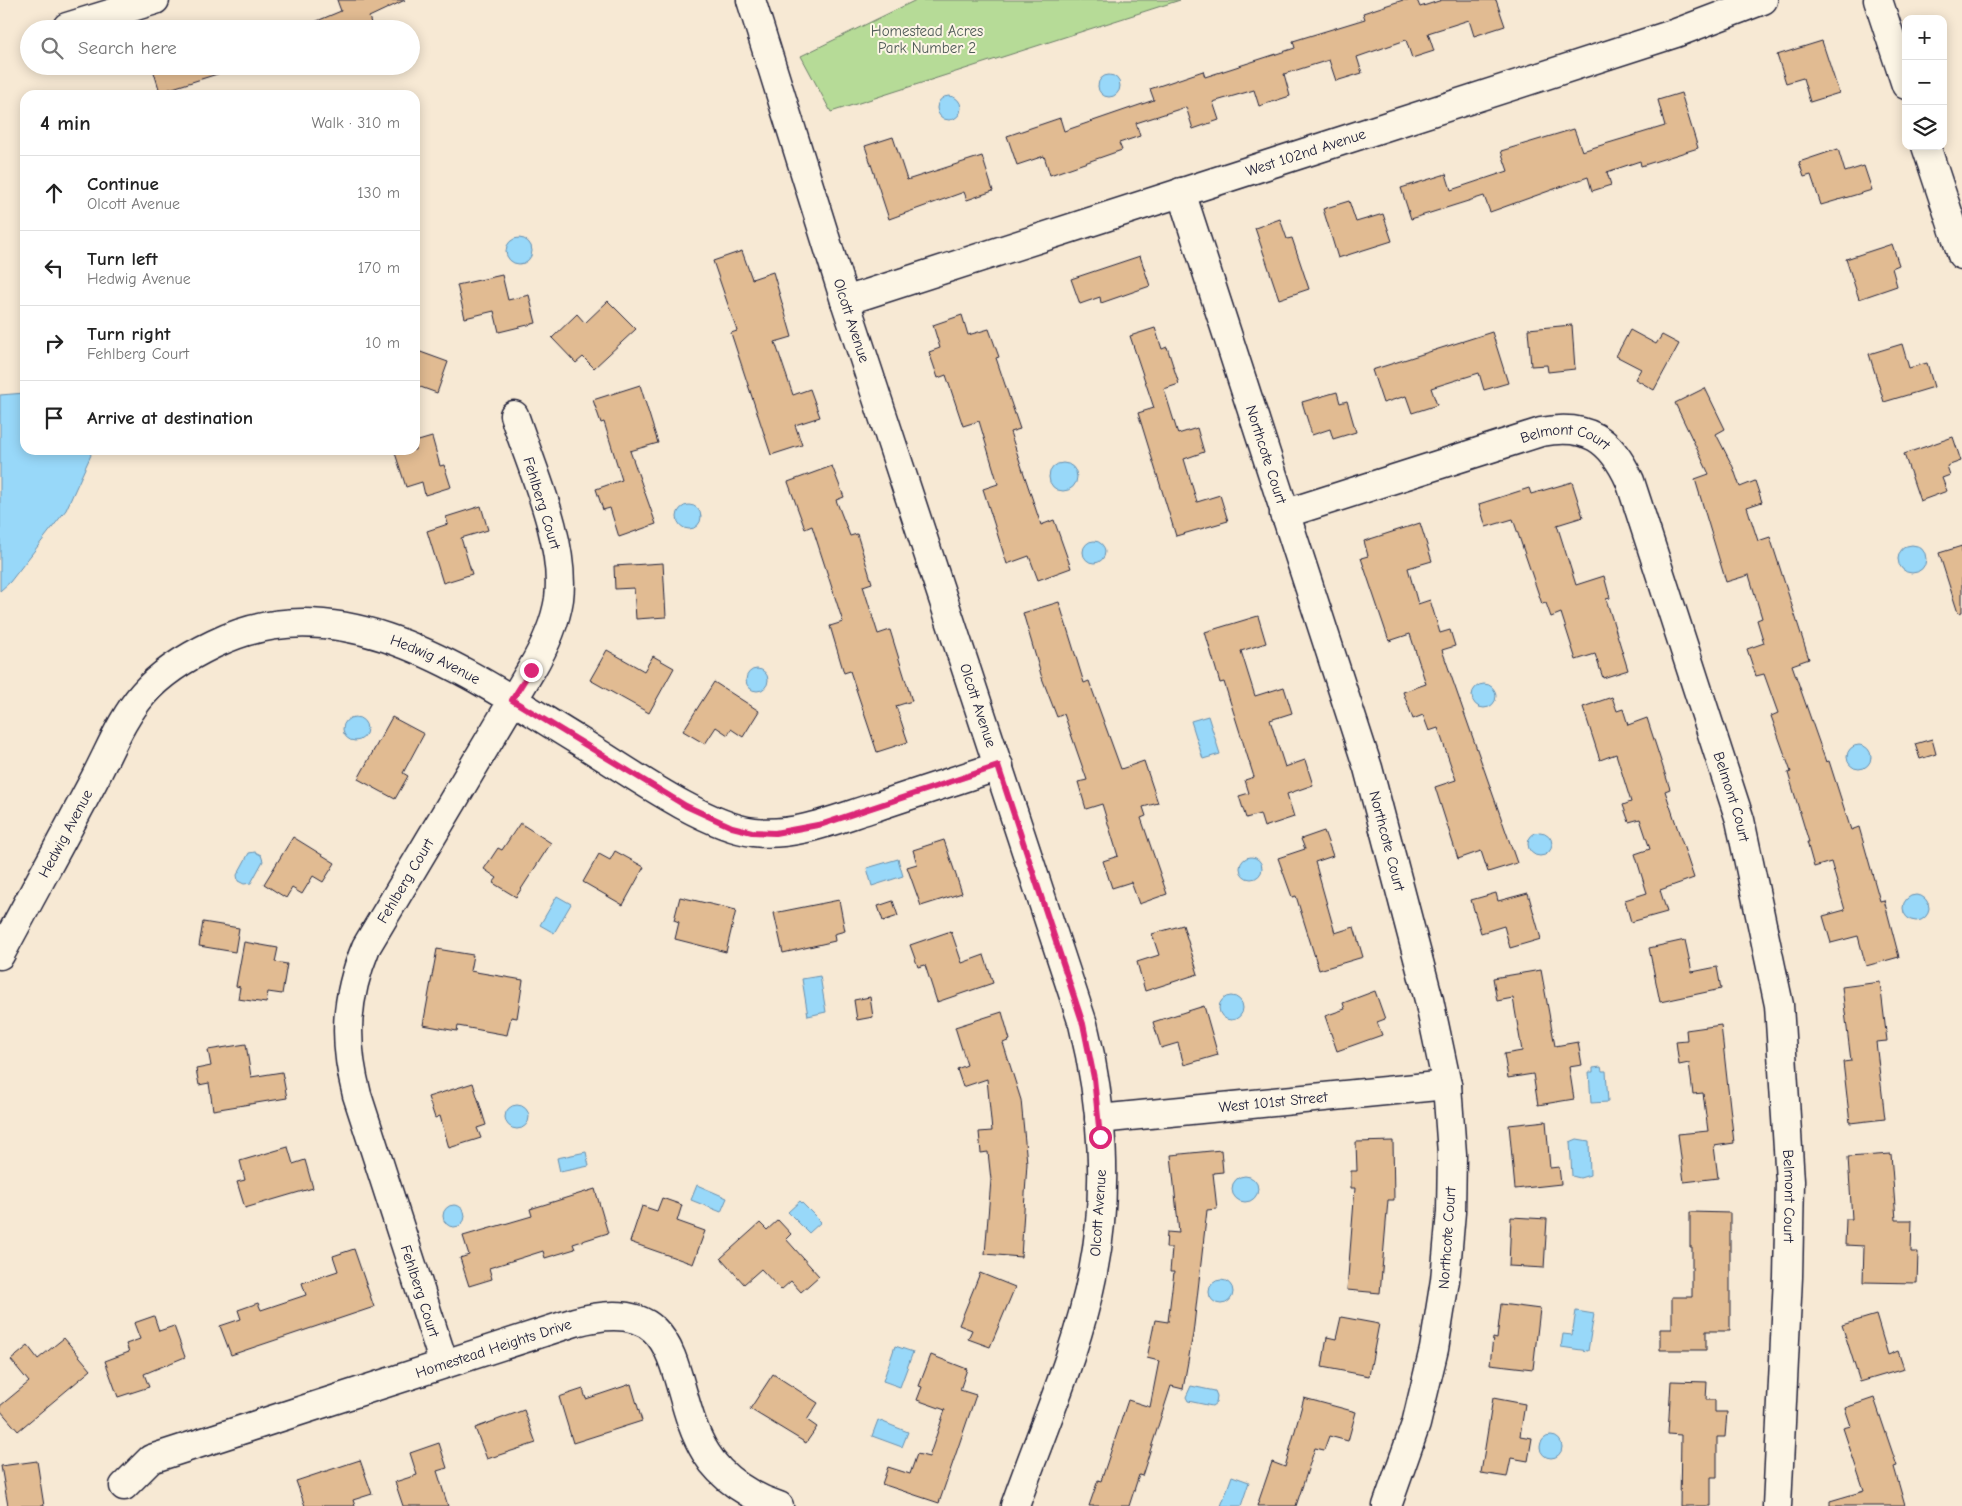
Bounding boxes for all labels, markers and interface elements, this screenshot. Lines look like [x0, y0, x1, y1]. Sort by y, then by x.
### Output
map controls [1902, 15, 1947, 150]
button: + [1902, 15, 1947, 60]
search box [20, 20, 420, 75]
park label: Homestead Acres Park Number 2 [871, 22, 983, 57]
icon: search [38, 34, 66, 62]
text: Search here [78, 37, 177, 59]
button: − [1902, 60, 1947, 105]
button: layers [1902, 105, 1947, 150]
text: 4 min [40, 111, 91, 135]
text: Walk · 310 m [311, 114, 400, 132]
street label: West 102nd Avenue [1243, 125, 1368, 180]
text: Continue [87, 173, 159, 195]
icon: ahead [40, 179, 68, 207]
text: 130 m [357, 184, 400, 202]
text: Olcott Avenue [87, 195, 180, 213]
text: Turn left [87, 248, 158, 270]
icon: left [40, 254, 68, 282]
text: 170 m [358, 259, 400, 277]
text: Hedwig Avenue [87, 270, 191, 288]
street label: Olcott Avenue [830, 276, 874, 365]
text: Turn right [87, 323, 171, 345]
icon: right [40, 329, 68, 357]
text: 10 m [365, 334, 400, 352]
text: Fehlberg Court [87, 345, 189, 363]
street label: Northcote Court [1242, 403, 1291, 507]
icon: arrive [40, 404, 68, 432]
text: Arrive at destination [87, 407, 253, 429]
street label: Belmont Court [1518, 421, 1615, 454]
street label: Fehlberg Court [519, 455, 565, 552]
street label: Hedwig Avenue [388, 631, 484, 688]
route end [520, 659, 543, 682]
street label: Olcott Avenue [956, 661, 1000, 750]
street label: Belmont Court [1709, 750, 1753, 844]
street label: Hedwig Avenue [34, 786, 97, 881]
street label: Northcote Court [1365, 789, 1409, 894]
street label: Fehlberg Court [373, 834, 438, 927]
street label: West 101st Street [1218, 1088, 1329, 1116]
route start [1089, 1126, 1112, 1149]
street label: Belmont Court [1779, 1149, 1799, 1243]
street label: Olcott Avenue [1086, 1168, 1110, 1257]
street label: Northcote Court [1434, 1186, 1460, 1290]
street label: Fehlberg Court [397, 1243, 444, 1340]
street label: Homestead Heights Drive [413, 1315, 574, 1382]

